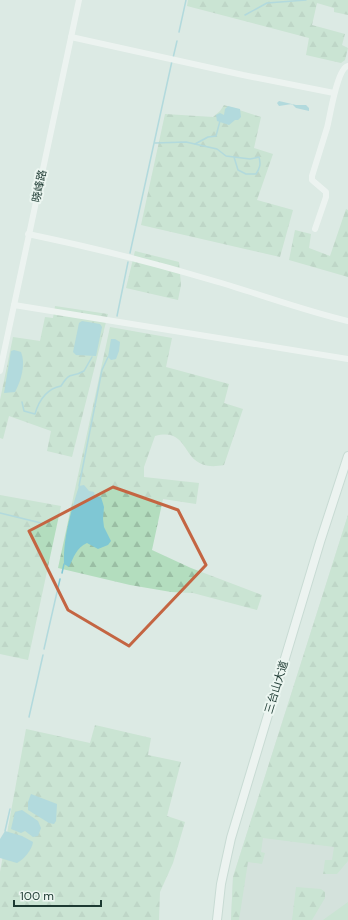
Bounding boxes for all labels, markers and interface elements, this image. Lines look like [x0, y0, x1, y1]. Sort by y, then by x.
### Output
street label: 晓峰路 [29, 168, 49, 204]
street label: 三台山大道 [261, 659, 291, 715]
scale bar [14, 882, 101, 908]
text: 100 m [20, 888, 54, 904]

